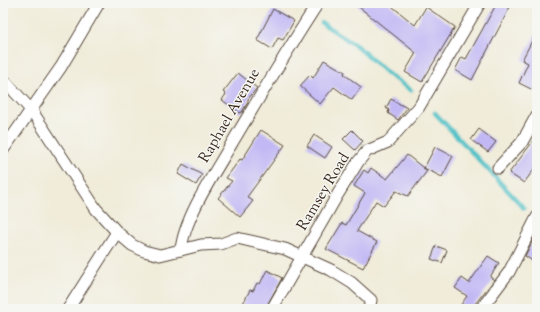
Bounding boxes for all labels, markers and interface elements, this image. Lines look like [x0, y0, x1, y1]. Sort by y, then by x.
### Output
street label: Raphael Avenue [194, 65, 266, 167]
street label: Ramsey Road [293, 149, 356, 235]

